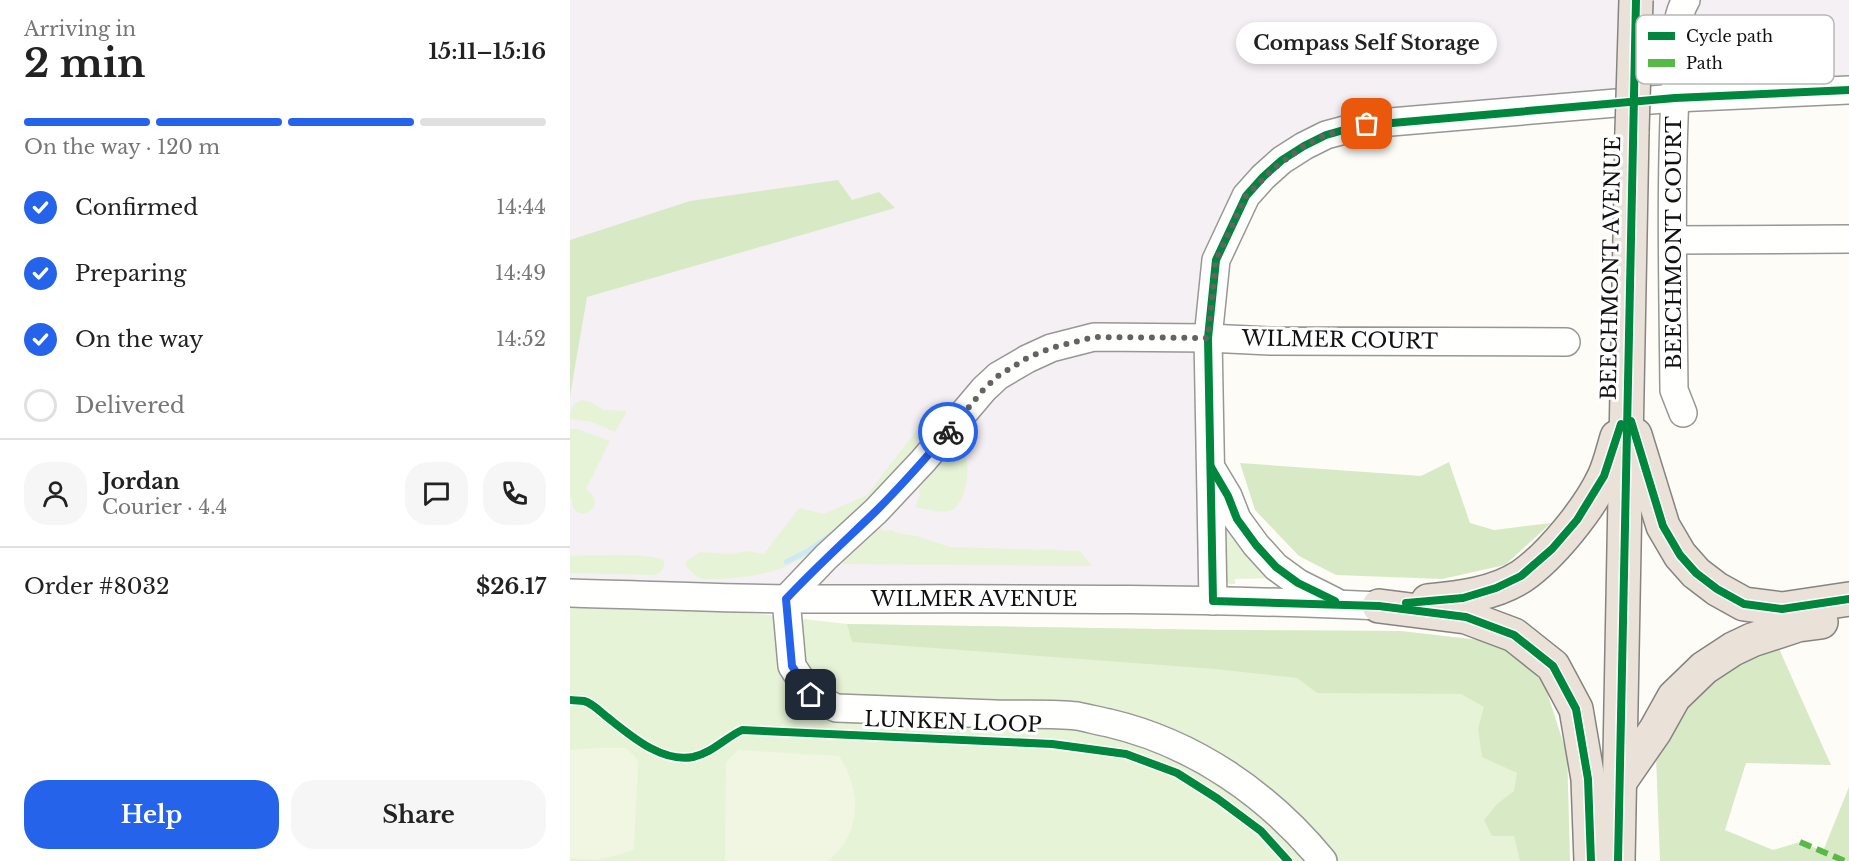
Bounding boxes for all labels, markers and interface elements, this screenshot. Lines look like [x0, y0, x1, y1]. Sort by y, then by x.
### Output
legend [1636, 15, 1834, 84]
text: Arriving in [24, 17, 136, 41]
callout: Compass Self Storage [1236, 22, 1498, 64]
text: Cycle path [1686, 26, 1773, 46]
text: Compass Self Storage [1253, 31, 1480, 55]
text: 15:11–15:16 [428, 38, 546, 65]
text: 2 min [24, 39, 145, 88]
text: Path [1686, 53, 1723, 73]
pin [1341, 98, 1392, 149]
icon: bag [1350, 107, 1383, 140]
street label: BEECHMONT COURT [1661, 116, 1687, 370]
text: On the way · 120 m [24, 135, 220, 159]
street label: BEECHMONT AVENUE [1596, 136, 1626, 400]
icon: check [24, 191, 57, 224]
text: Confirmed [75, 194, 198, 221]
text: 14:44 [496, 195, 546, 219]
icon: check [24, 257, 57, 290]
text: Preparing [75, 260, 186, 287]
text: 14:49 [495, 261, 546, 285]
icon: check [24, 323, 57, 356]
street label: WILMER COURT [1241, 325, 1438, 355]
text: On the way [75, 326, 203, 353]
text: 14:52 [496, 327, 546, 351]
text: Delivered [75, 392, 185, 419]
courier [918, 402, 978, 462]
icon: bike [932, 416, 965, 449]
button: person [24, 462, 87, 525]
button: chat [405, 462, 468, 525]
button: phone [483, 462, 546, 525]
text: Jordan [102, 468, 180, 495]
text: Courier · 4.4 [102, 495, 227, 519]
text: Order #8032 [24, 573, 170, 600]
text: $26.17 [476, 573, 546, 600]
street label: WILMER AVENUE [870, 586, 1077, 612]
pin [785, 669, 836, 720]
icon: home [794, 678, 827, 711]
street label: LUNKEN LOOP [864, 706, 1042, 738]
button: Help [24, 780, 279, 849]
button: Share [291, 780, 546, 849]

